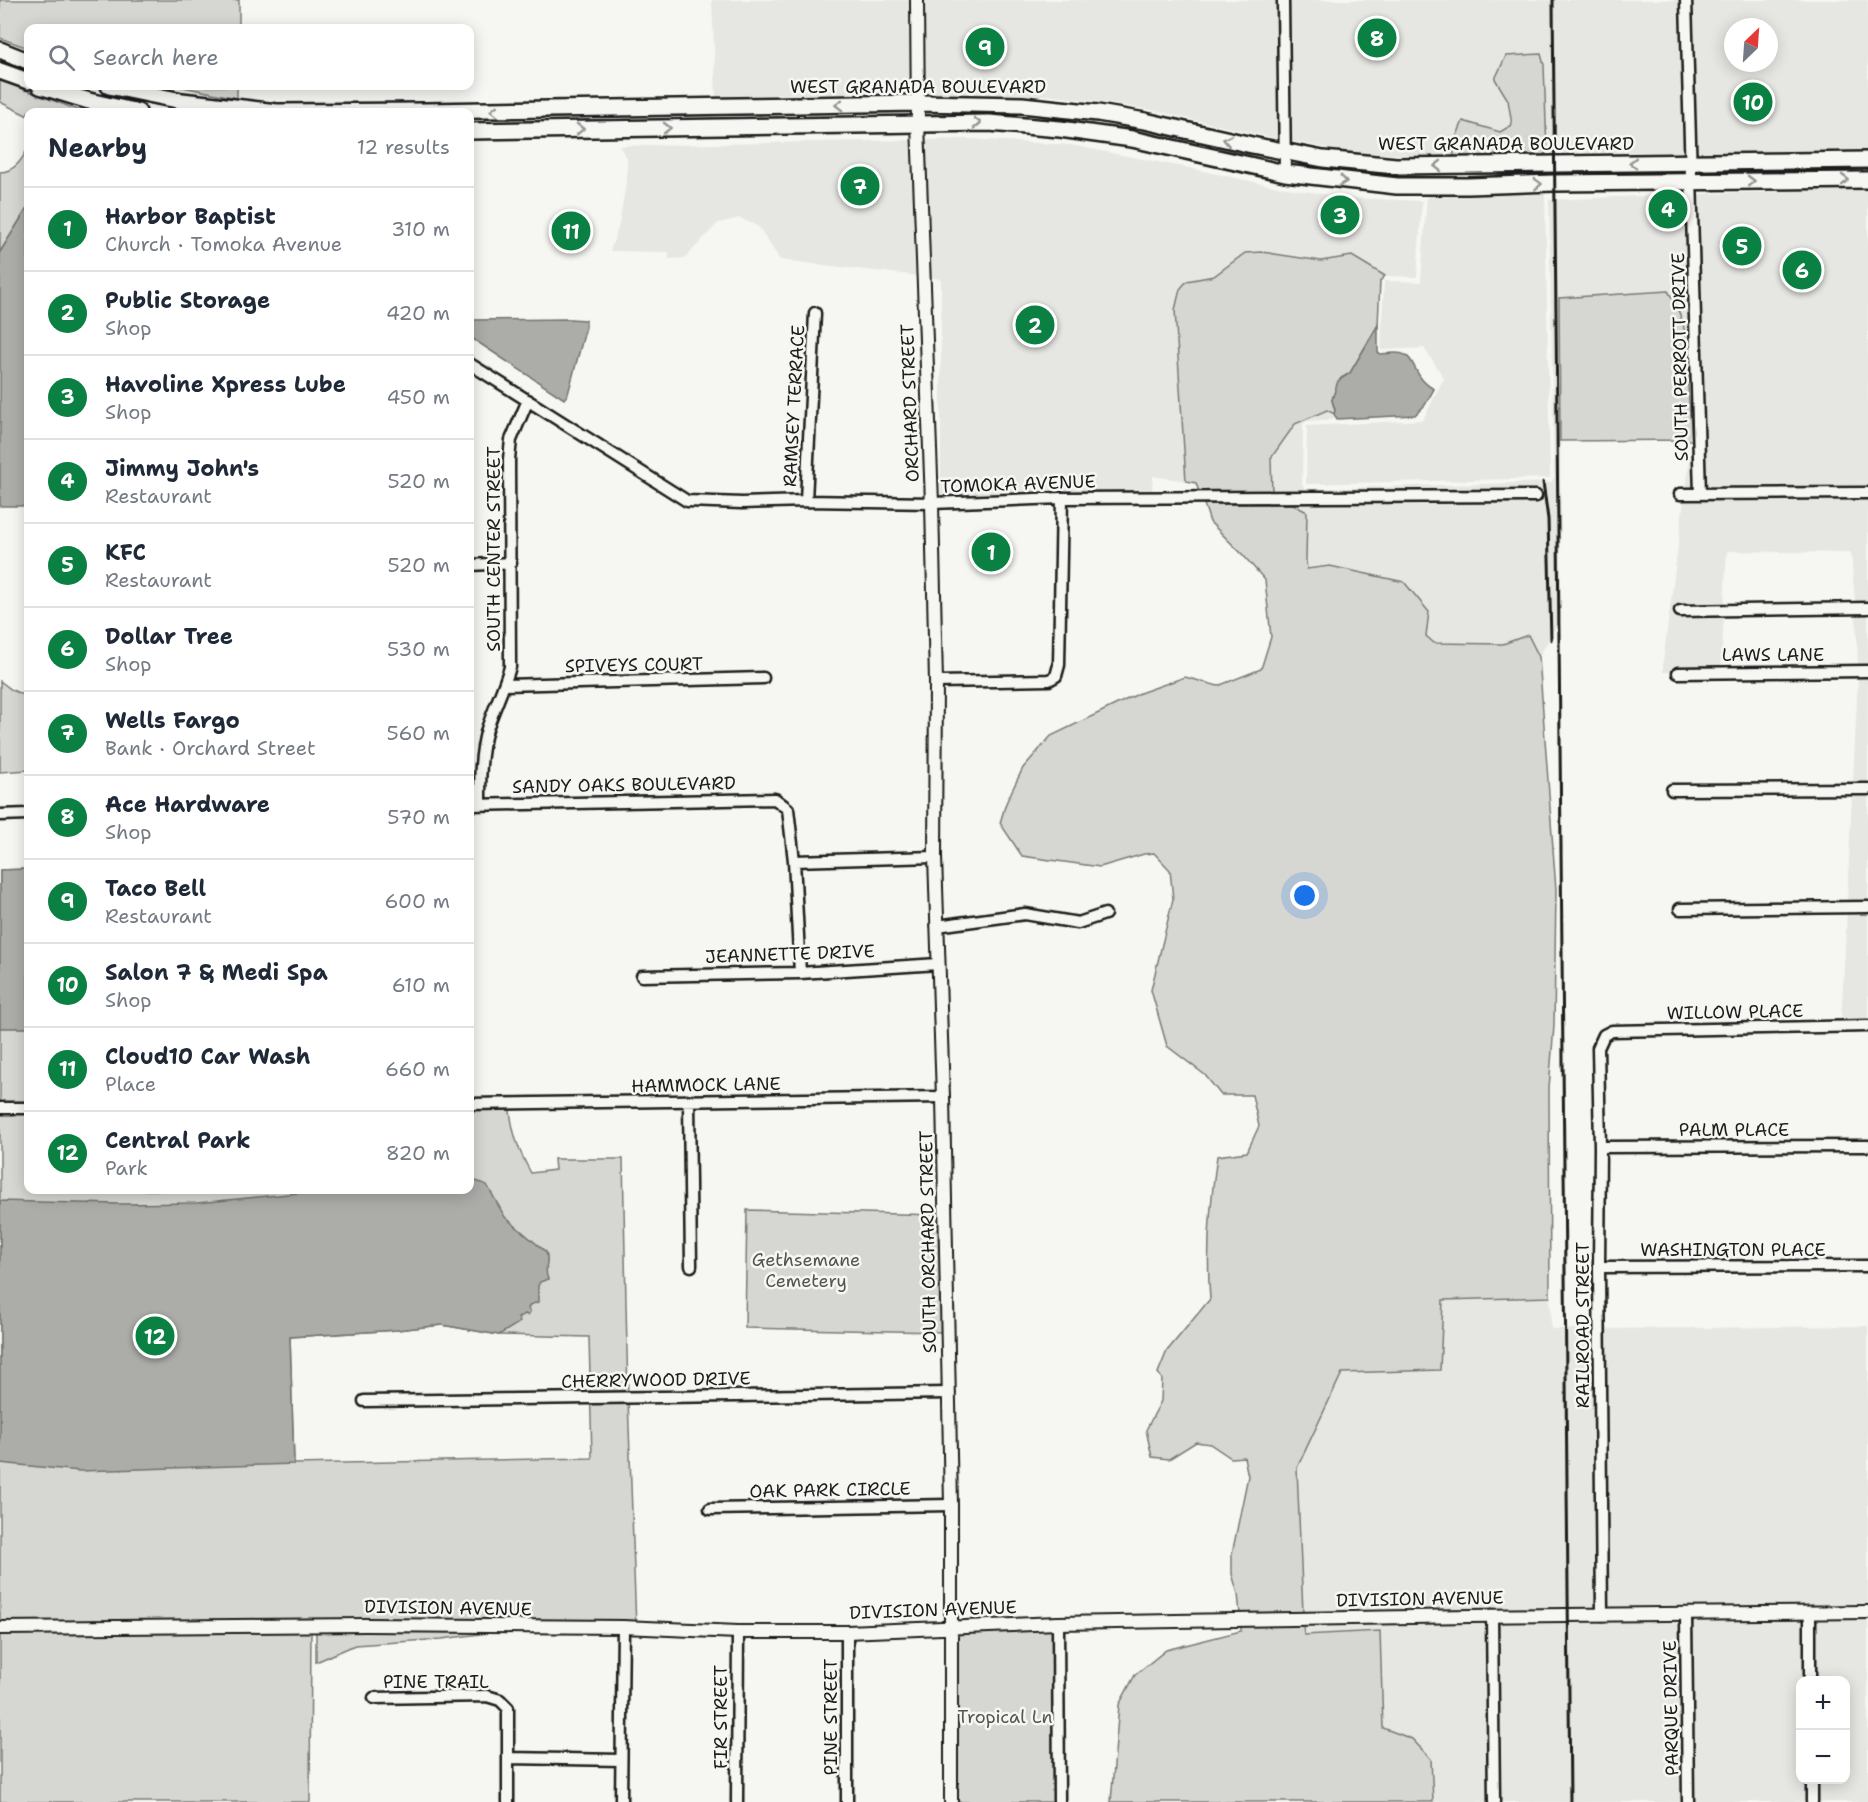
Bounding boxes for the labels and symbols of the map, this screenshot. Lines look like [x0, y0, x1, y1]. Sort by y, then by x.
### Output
pin: 8 [1358, 15, 1396, 60]
north arrow [1724, 18, 1778, 72]
pin: 9 [966, 24, 1004, 70]
street label: WEST GRANADA BOULEVARD [790, 75, 1046, 99]
pin: 10 [1734, 80, 1772, 124]
one-way arrow [834, 98, 843, 111]
one-way arrow [489, 104, 498, 117]
one-way arrow [972, 117, 981, 130]
one-way arrow [662, 121, 671, 134]
one-way arrow [575, 123, 584, 135]
street label: WEST GRANADA BOULEVARD [1378, 132, 1634, 156]
one-way arrow [1223, 134, 1233, 147]
one-way arrow [1629, 157, 1638, 170]
one-way arrow [1434, 160, 1443, 172]
pin: 7 [840, 164, 880, 208]
one-way arrow [1338, 174, 1347, 187]
one-way arrow [1841, 174, 1850, 186]
one-way arrow [1746, 175, 1755, 187]
one-way arrow [1533, 177, 1542, 190]
pin: 4 [1648, 186, 1688, 232]
pin: 3 [1320, 192, 1360, 238]
pin: 11 [552, 208, 590, 254]
pin: 5 [1722, 224, 1762, 268]
pin: 6 [1782, 248, 1822, 292]
street label: SOUTH PERROTT DRIVE [1666, 252, 1694, 462]
pin: 2 [1016, 302, 1054, 348]
street label: ORCHARD STREET [895, 323, 925, 483]
street label: RAMSEY TERRACE [778, 324, 810, 488]
street label: SOUTH CENTER STREET [482, 446, 506, 652]
street label: TOMOKA AVENUE [940, 469, 1096, 499]
pin: 1 [972, 530, 1010, 574]
street label: LAWS LANE [1722, 643, 1824, 667]
street label: SPIVEYS COURT [565, 652, 703, 678]
street label: SANDY OAKS BOULEVARD [512, 771, 736, 799]
your location [1290, 881, 1319, 910]
street label: JEANNETTE DRIVE [705, 939, 875, 969]
street label: WILLOW PLACE [1666, 999, 1804, 1025]
street label: HAMMOCK LANE [631, 1072, 781, 1098]
street label: PALM PLACE [1679, 1118, 1789, 1142]
street label: SOUTH ORCHARD STREET [914, 1130, 942, 1354]
street label: WASHINGTON PLACE [1640, 1238, 1826, 1262]
street label: RAILROAD STREET [1571, 1242, 1595, 1408]
park label: Gethsemane Cemetery [752, 1248, 860, 1293]
pin: 12 [136, 1314, 174, 1358]
street label: CHERRYWOOD DRIVE [561, 1366, 751, 1394]
street label: OAK PARK CIRCLE [749, 1477, 911, 1503]
street label: DIVISION AVENUE [1336, 1586, 1504, 1612]
street label: DIVISION AVENUE [364, 1595, 532, 1621]
street label: DIVISION AVENUE [849, 1595, 1017, 1625]
street label: PARQUE DRIVE [1658, 1640, 1684, 1776]
street label: PINE STREET [819, 1659, 843, 1775]
street label: FIR STREET [709, 1665, 733, 1769]
street label: PINE TRAIL [383, 1670, 489, 1694]
park label: Tropical Ln [958, 1705, 1052, 1729]

